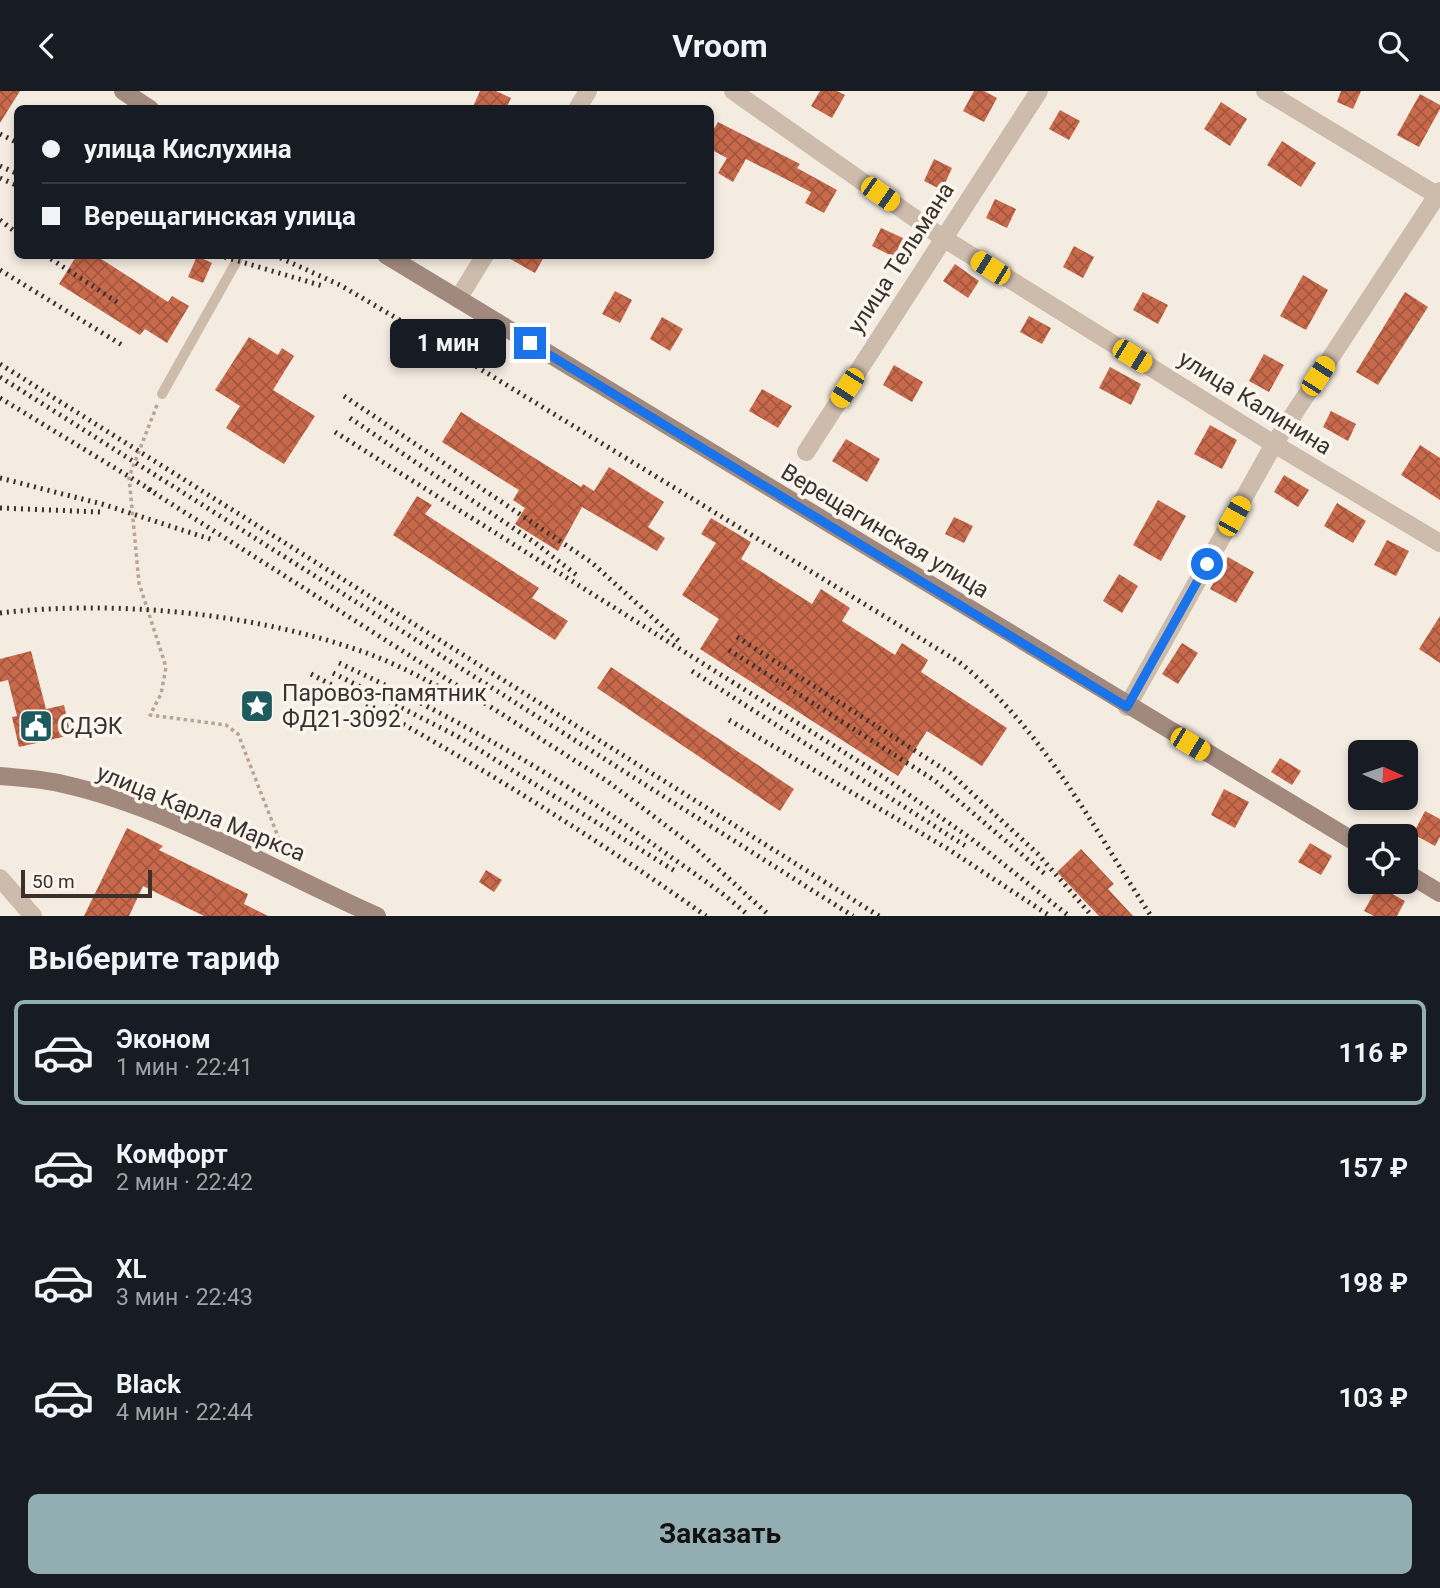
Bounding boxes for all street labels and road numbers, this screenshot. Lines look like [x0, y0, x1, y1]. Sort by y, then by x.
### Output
street label: улица Тельмана [842, 178, 960, 338]
street label: улица Калинина [1174, 345, 1336, 461]
street label: Верещагинская улица [776, 458, 994, 604]
street label: улица Карла Маркса [93, 759, 309, 867]

